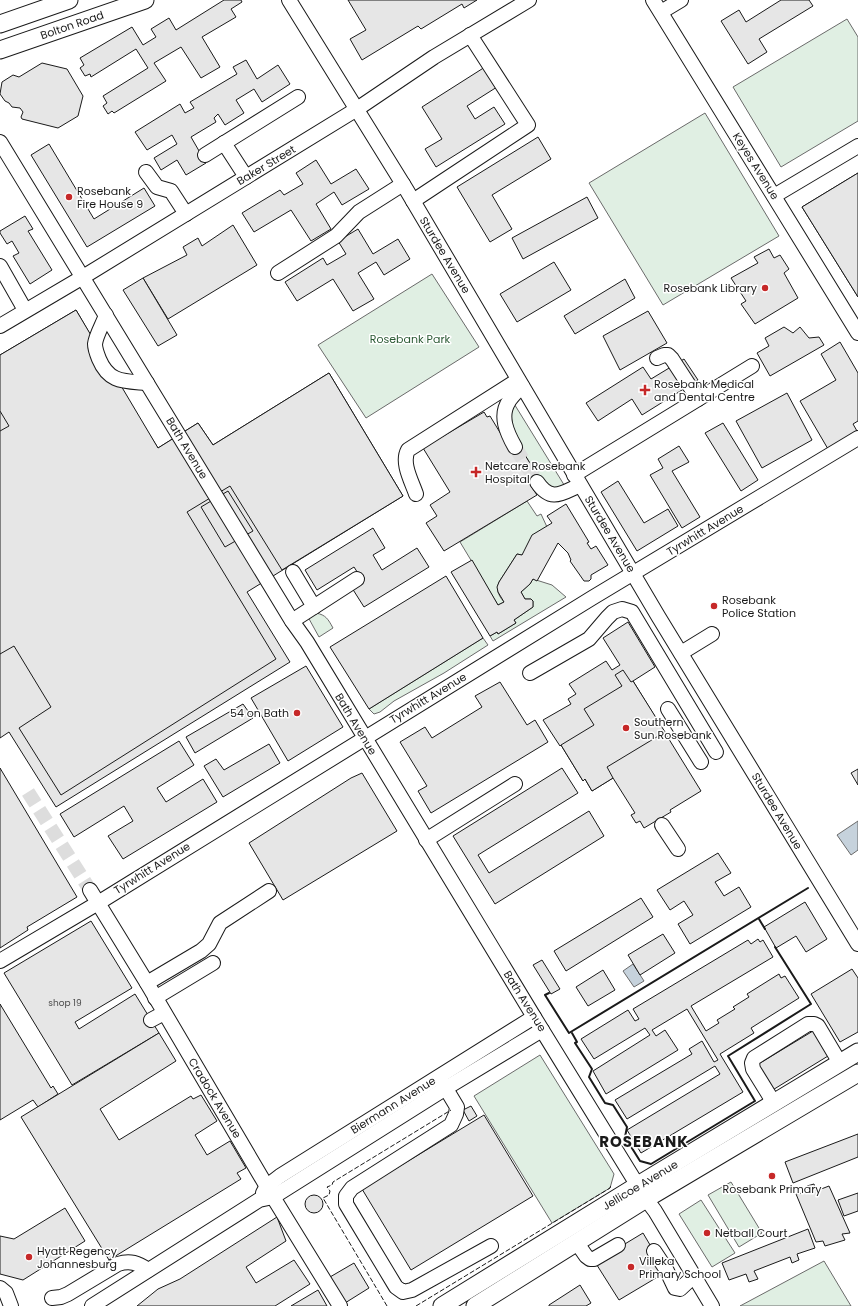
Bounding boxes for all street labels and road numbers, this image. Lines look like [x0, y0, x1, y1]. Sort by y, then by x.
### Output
street label: Bolton Road [38, 7, 106, 43]
street label: Keyes Avenue [729, 129, 783, 203]
street label: Baker Street [234, 141, 298, 189]
street label: Sturdee Avenue [416, 214, 474, 297]
street label: Bath Avenue [162, 414, 212, 482]
street label: Sturdee Avenue [581, 493, 639, 576]
street label: Tyrwhitt Avenue [663, 501, 747, 559]
street label: Tyrwhitt Avenue [386, 669, 470, 727]
street label: Bath Avenue [331, 690, 381, 758]
street label: Sturdee Avenue [748, 770, 806, 853]
street label: Tyrwhitt Avenue [111, 838, 193, 898]
street label: Bath Avenue [500, 967, 550, 1035]
street label: Cradock Avenue [185, 1055, 245, 1141]
street label: Biermann Avenue [347, 1072, 439, 1138]
street label: Jellicoe Avenue [599, 1156, 681, 1214]

